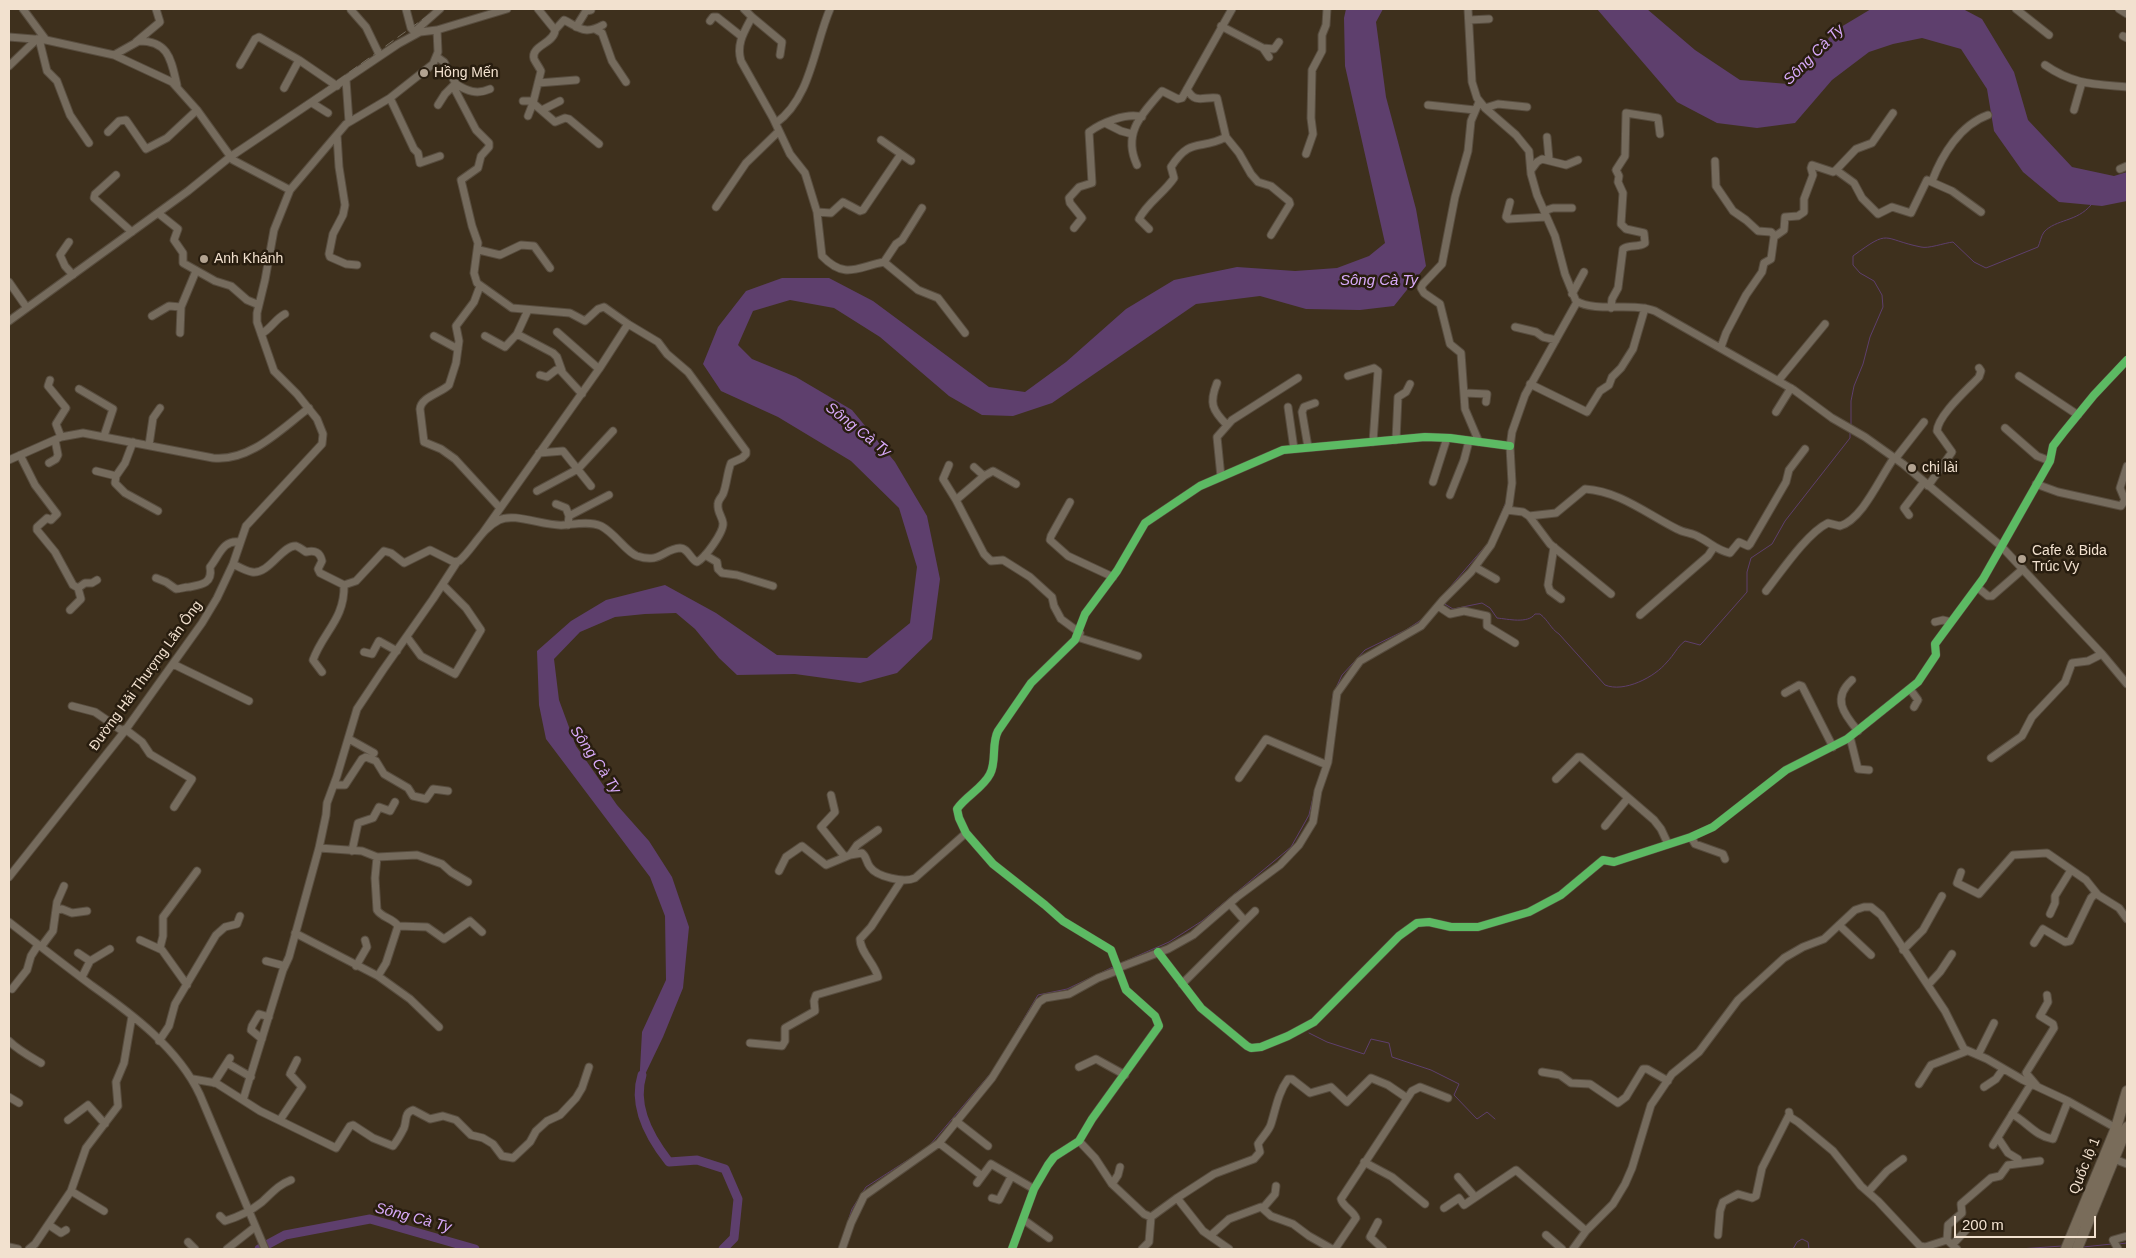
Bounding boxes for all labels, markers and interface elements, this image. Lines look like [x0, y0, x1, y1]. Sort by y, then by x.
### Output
water label: Sông Cà Ty [1780, 21, 1848, 89]
place label: Hồng Mến [434, 65, 499, 81]
marker: Hồng Mến [418, 67, 430, 79]
place label: Anh Khánh [214, 251, 283, 267]
marker: Anh Khánh [198, 253, 210, 265]
water label: Sông Cà Ty [1340, 272, 1418, 290]
water label: Sông Cà Ty [822, 399, 894, 461]
place label: chị lài [1922, 460, 1958, 476]
marker: chị lài [1906, 462, 1918, 474]
place label: Cafe & Bida Trúc Vy [2032, 543, 2107, 576]
marker: Cafe & Bida Trúc Vy [2016, 553, 2028, 565]
street label: Đường Hải Thượng Lãn Ông [86, 598, 206, 754]
water label: Sông Cà Ty [566, 723, 624, 797]
street label: Quốc lộ 1 [2066, 1135, 2104, 1197]
water label: Sông Cà Ty [373, 1199, 453, 1237]
scale bar [1956, 1206, 2098, 1238]
text: 200 m [1962, 1216, 2004, 1233]

